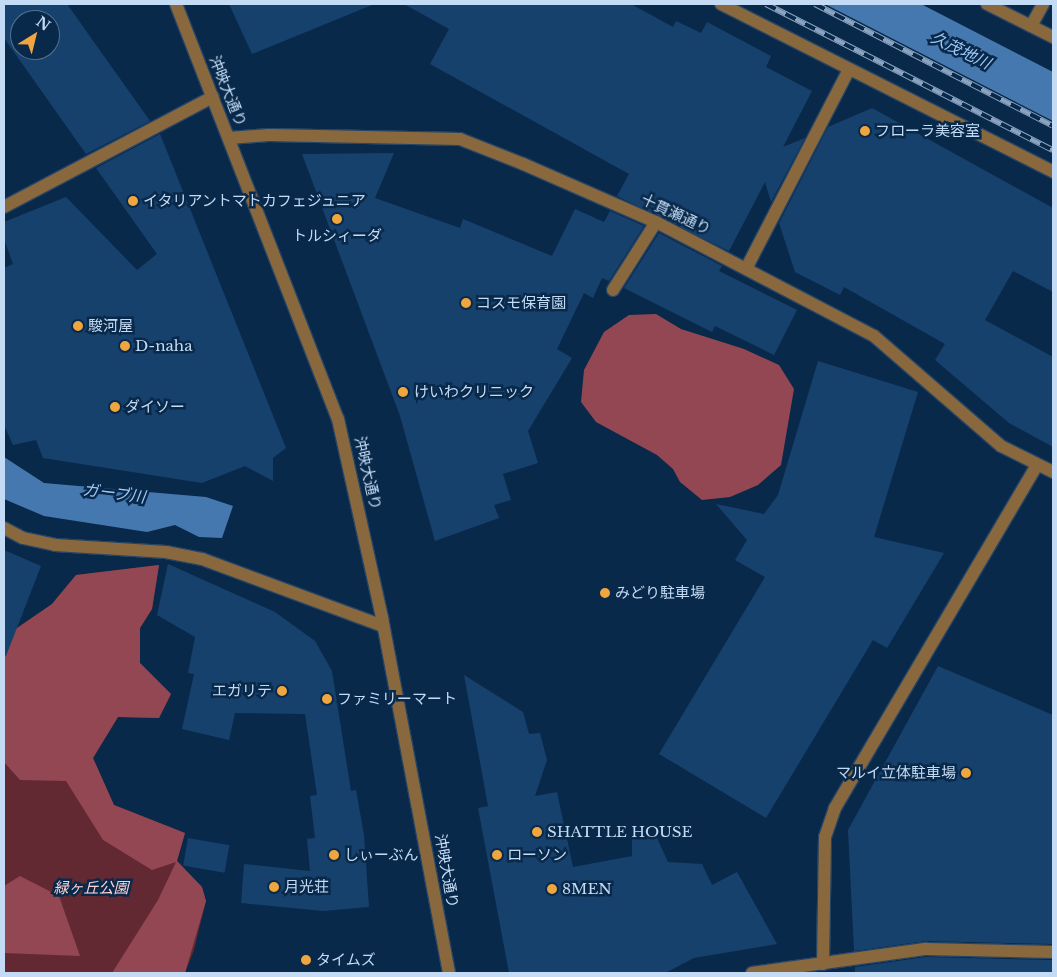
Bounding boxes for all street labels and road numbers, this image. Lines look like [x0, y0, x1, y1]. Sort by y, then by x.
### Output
street label: 沖映大通り [206, 53, 250, 129]
street label: 十貫瀬通り [638, 190, 714, 238]
street label: 沖映大通り [351, 434, 385, 512]
street label: 沖映大通り [432, 833, 462, 909]

